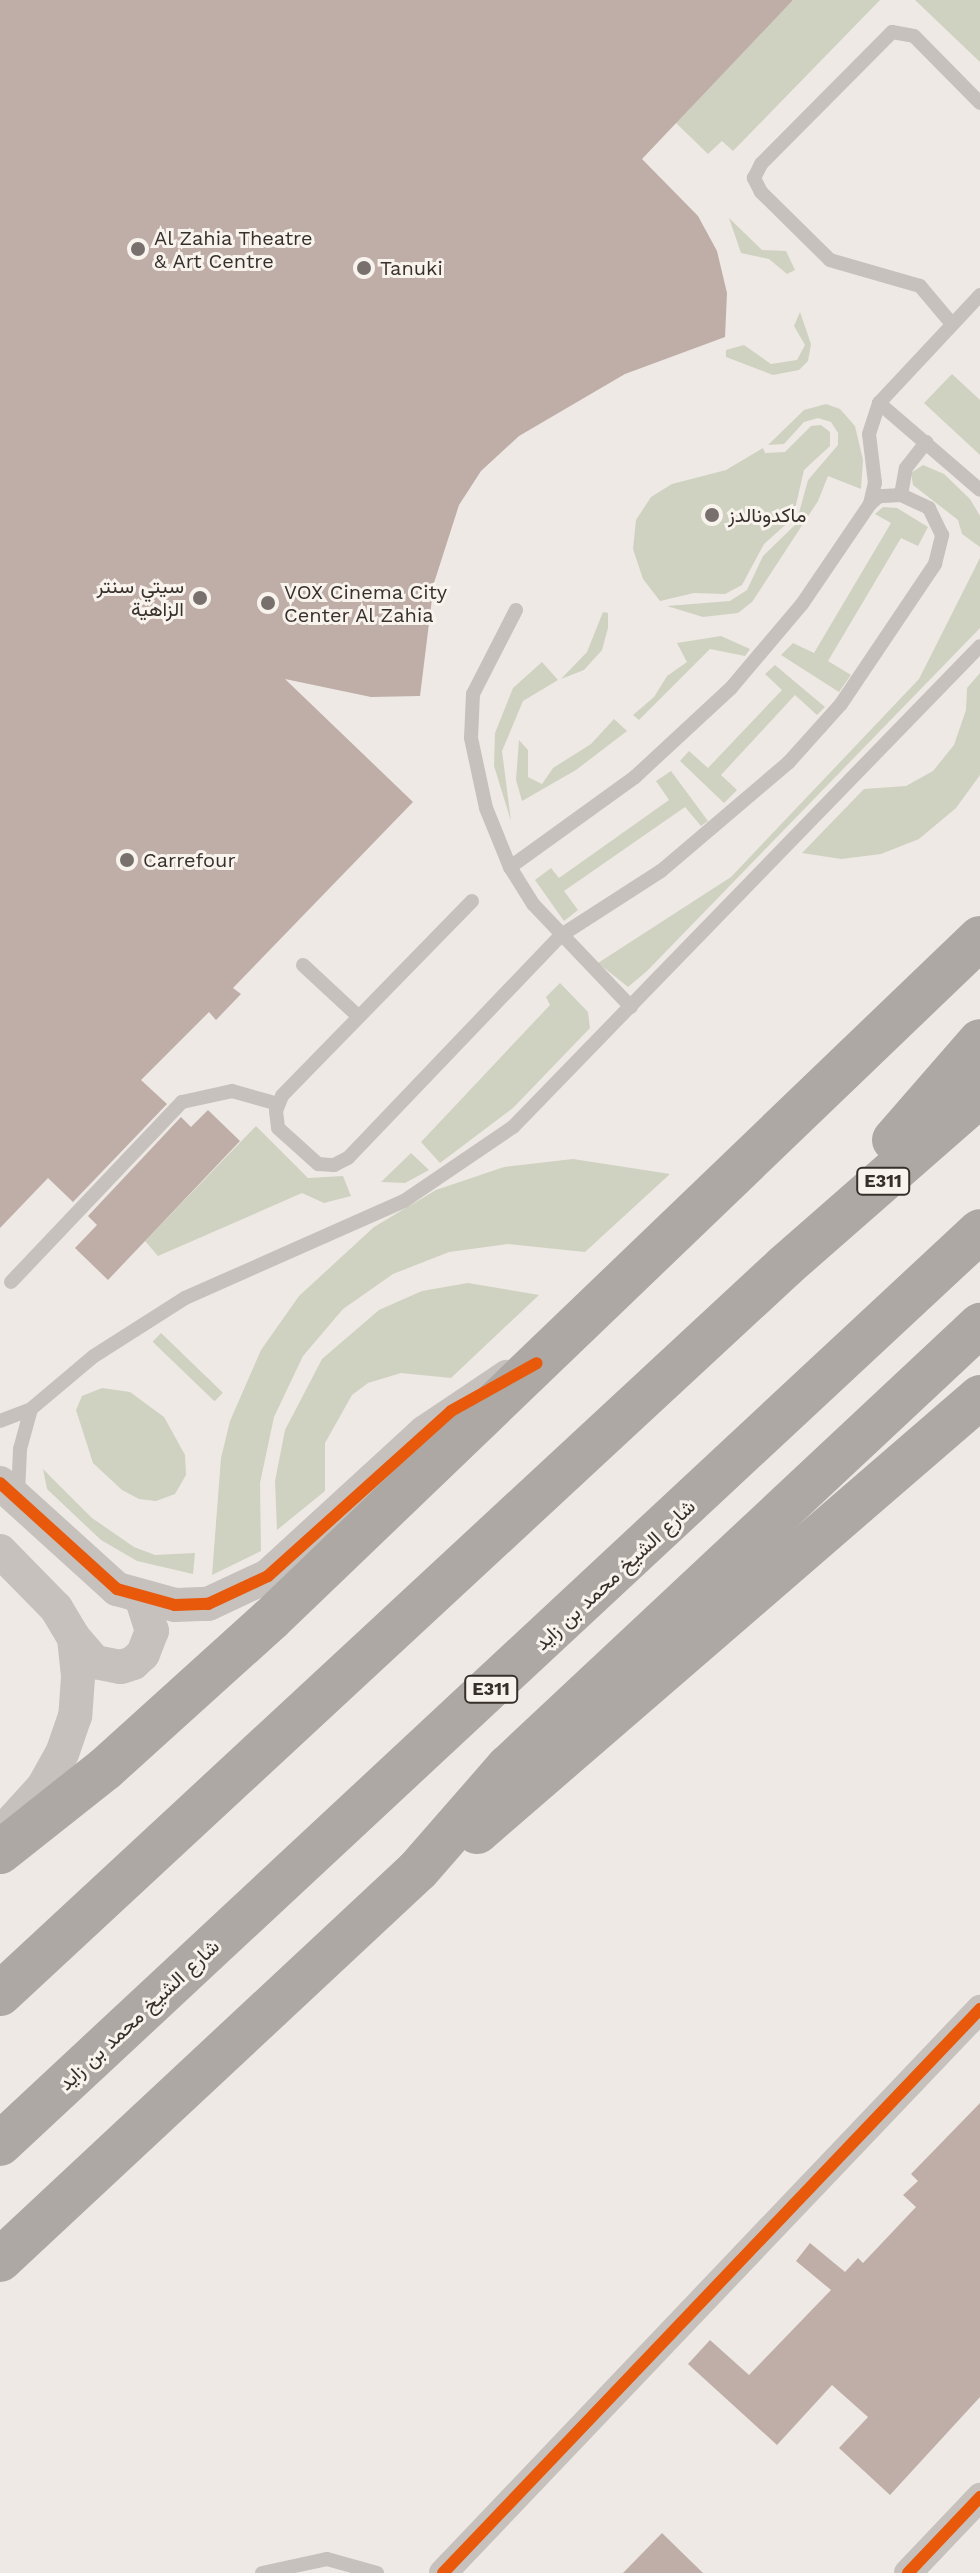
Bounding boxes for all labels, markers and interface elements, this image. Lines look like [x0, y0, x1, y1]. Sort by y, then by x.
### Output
place label: Al Zahia Theatre & Art Centre [154, 226, 314, 273]
marker: Al Zahia Theatre & Art Centre [129, 240, 147, 258]
place label: Tanuki [380, 256, 443, 280]
marker: Tanuki [355, 259, 373, 277]
place label: ماكدونالدز [728, 503, 806, 527]
marker: ماكدونالدز [703, 506, 721, 524]
place label: سيتي سنتر الزاهية [97, 574, 184, 621]
place label: VOX Cinema City Center Al Zahia [284, 580, 448, 627]
marker: سيتي سنتر الزاهية [191, 589, 209, 607]
marker: VOX Cinema City Center Al Zahia [259, 594, 277, 612]
place label: Carrefour [143, 848, 236, 872]
marker: Carrefour [118, 851, 136, 869]
road number: E311 [855, 1167, 911, 1195]
street label: شارع الشيخ محمد بن زايد [530, 1494, 700, 1656]
road number: E311 [463, 1675, 519, 1703]
street label: شارع الشيخ محمد بن زايد [54, 1934, 224, 2096]

